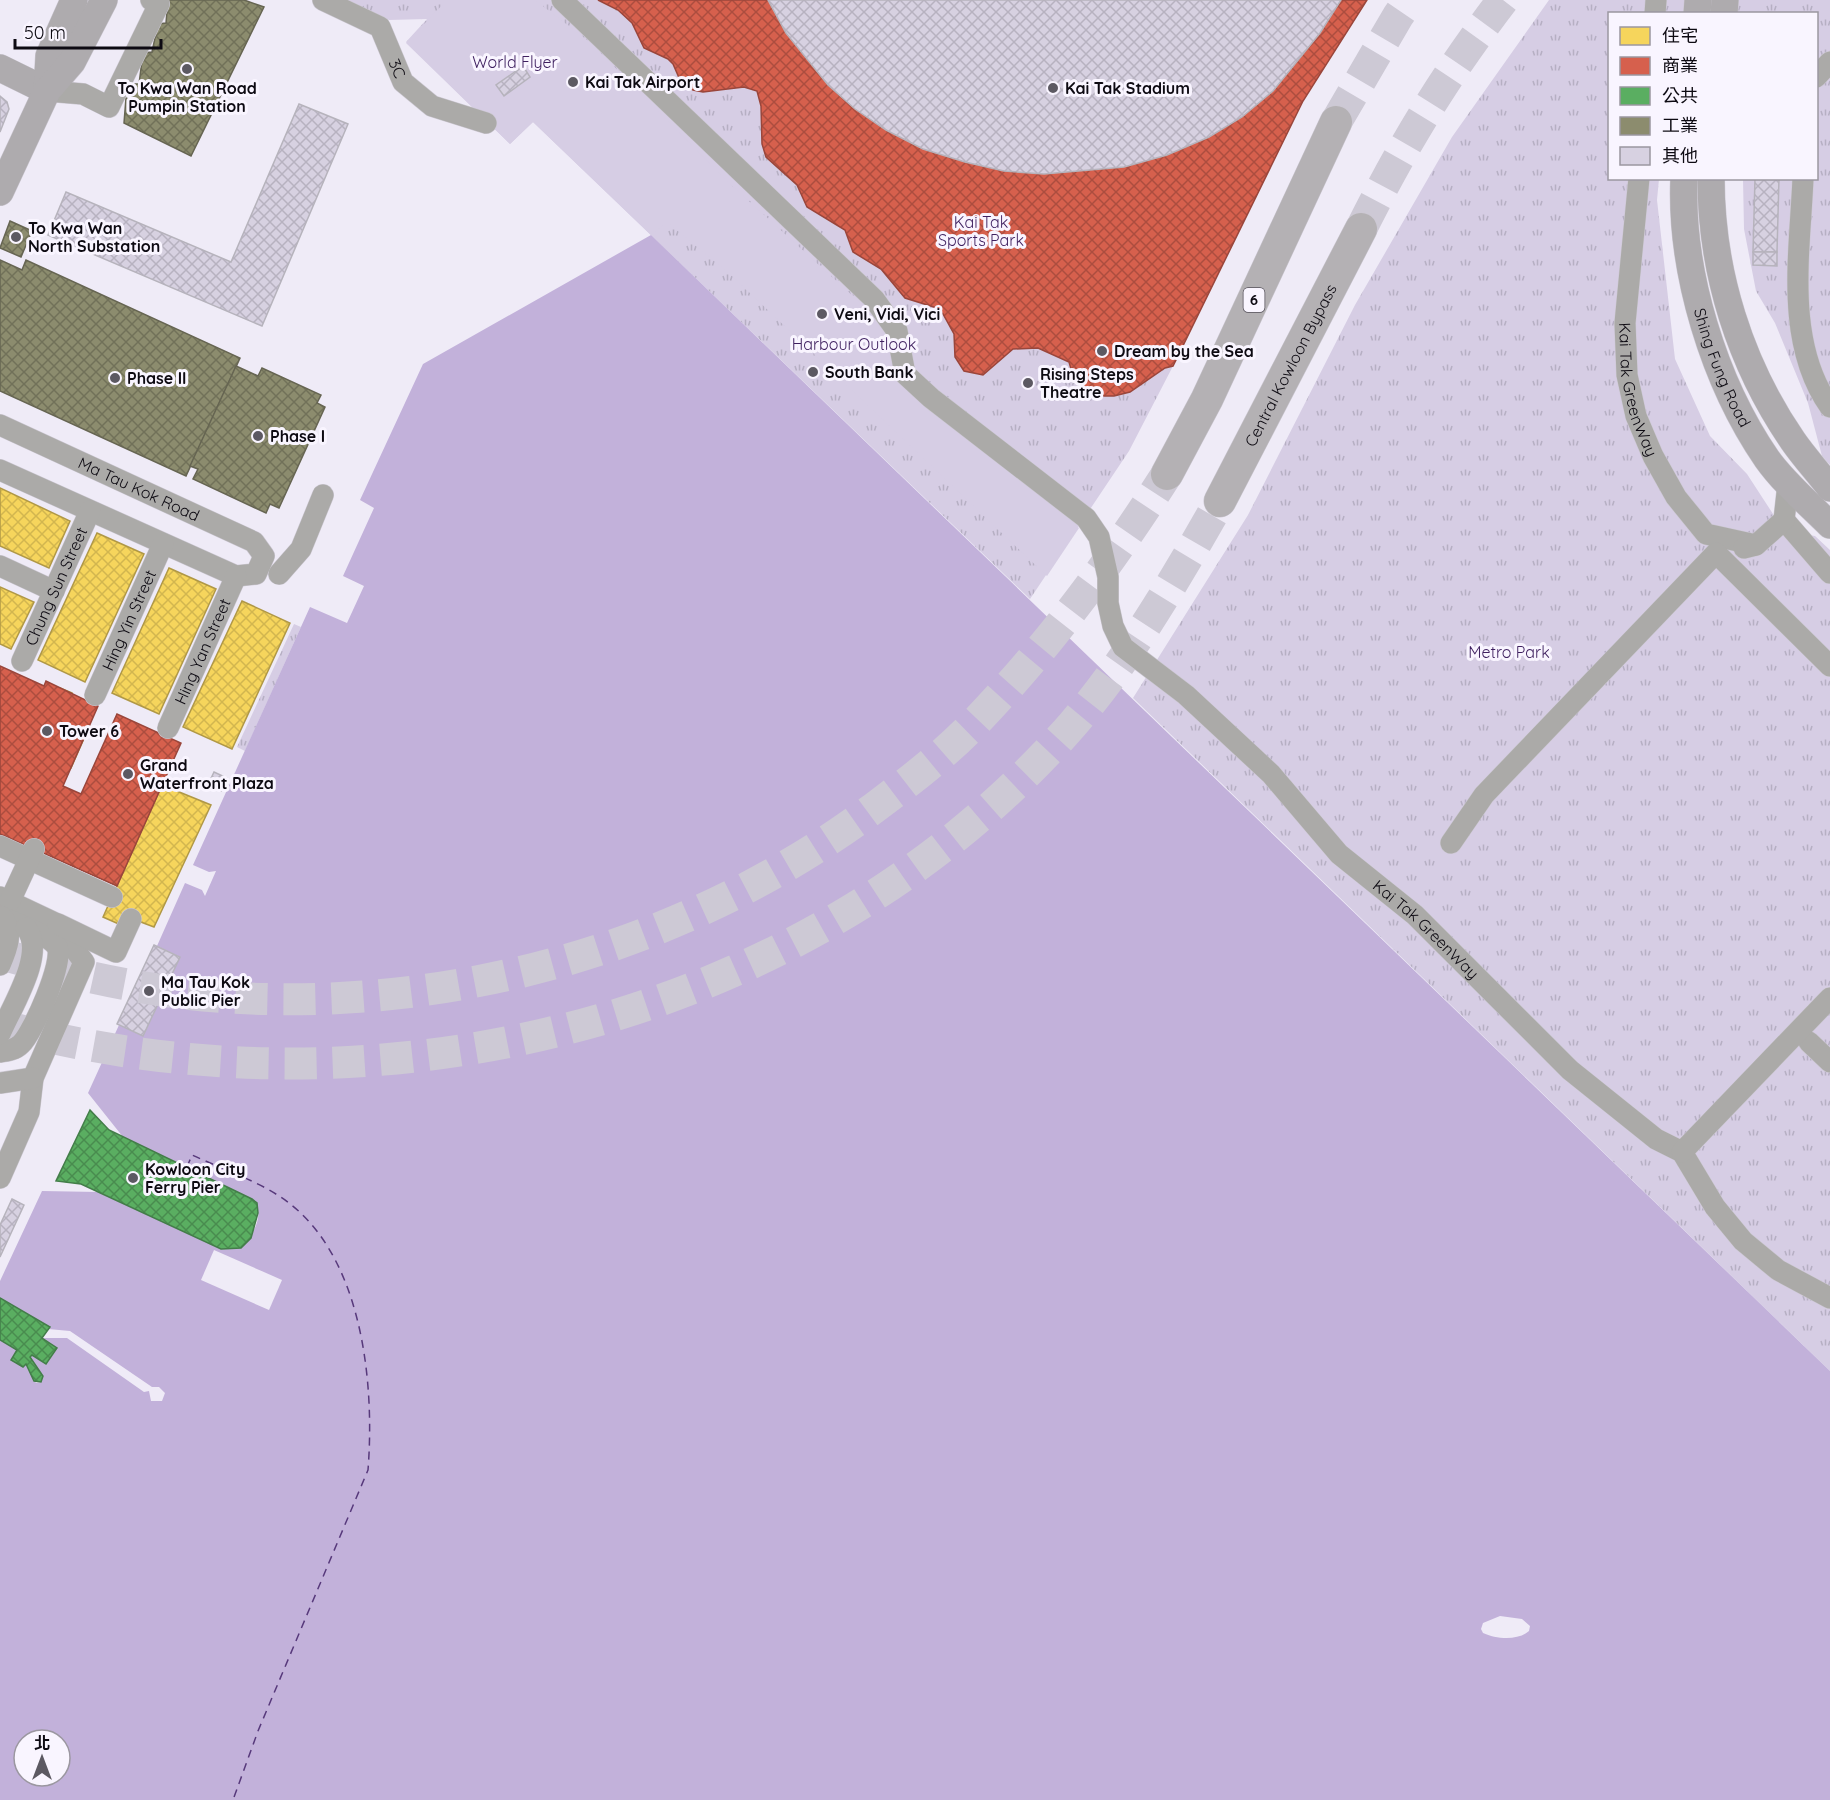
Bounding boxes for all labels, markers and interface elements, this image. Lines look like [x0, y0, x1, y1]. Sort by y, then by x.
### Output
scale bar [15, 12, 160, 50]
legend [1608, 12, 1818, 180]
text: 50 m [24, 21, 66, 44]
text: 住宅 [1662, 24, 1698, 47]
park label: World Flyer [472, 52, 558, 72]
text: 商業 [1662, 54, 1698, 77]
street label: 3C [384, 56, 410, 81]
marker: To Kwa Wan Road Pumpin Station [180, 62, 194, 76]
place label: Kai Tak Airport [585, 72, 700, 92]
marker: Kai Tak Airport [566, 75, 580, 89]
place label: To Kwa Wan Road Pumpin Station [117, 78, 257, 116]
place label: Kai Tak Stadium [1065, 78, 1190, 98]
marker: Kai Tak Stadium [1046, 81, 1060, 95]
text: 公共 [1662, 84, 1698, 107]
text: 工業 [1662, 114, 1698, 137]
text: 其他 [1662, 144, 1698, 167]
park label: Kai Tak Sports Park [938, 212, 1024, 250]
place label: To Kwa Wan North Substation [28, 218, 160, 256]
marker: To Kwa Wan North Substation [9, 230, 23, 244]
street label: Central Kowloon Bypass [1240, 280, 1341, 450]
road number: 6 [1244, 288, 1264, 312]
place label: Veni, Vidi, Vici [834, 304, 940, 324]
street label: Shing Fung Road [1690, 306, 1755, 430]
marker: Veni, Vidi, Vici [815, 307, 829, 321]
street label: Kai Tak GreenWay [1615, 322, 1662, 460]
park label: Harbour Outlook [792, 334, 916, 354]
place label: Dream by the Sea [1114, 341, 1254, 361]
marker: Dream by the Sea [1095, 344, 1109, 358]
place label: South Bank [825, 362, 914, 382]
place label: Rising Steps Theatre [1040, 364, 1134, 402]
marker: South Bank [806, 365, 820, 379]
place label: Phase II [127, 368, 187, 388]
marker: Phase II [108, 371, 122, 385]
marker: Rising Steps Theatre [1021, 376, 1035, 390]
place label: Phase I [270, 426, 325, 446]
marker: Phase I [251, 429, 265, 443]
street label: Ma Tau Kok Road [75, 452, 203, 526]
street label: Chung Sun Street [20, 524, 91, 649]
street label: Hing Yin Street [97, 567, 160, 674]
street label: Hing Yan Street [170, 595, 235, 707]
park label: Metro Park [1468, 642, 1550, 662]
place label: Tower 6 [59, 721, 119, 741]
marker: Tower 6 [40, 724, 54, 738]
place label: Grand Waterfront Plaza [140, 755, 274, 793]
marker: Grand Waterfront Plaza [121, 767, 135, 781]
street label: Kai Tak GreenWay [1369, 875, 1483, 983]
place label: Ma Tau Kok Public Pier [161, 972, 250, 1010]
marker: Ma Tau Kok Public Pier [142, 984, 156, 998]
place label: Kowloon City Ferry Pier [145, 1159, 245, 1197]
marker: Kowloon City Ferry Pier [126, 1171, 140, 1185]
north arrow [12, 1728, 72, 1788]
text: 北 [34, 1733, 50, 1753]

